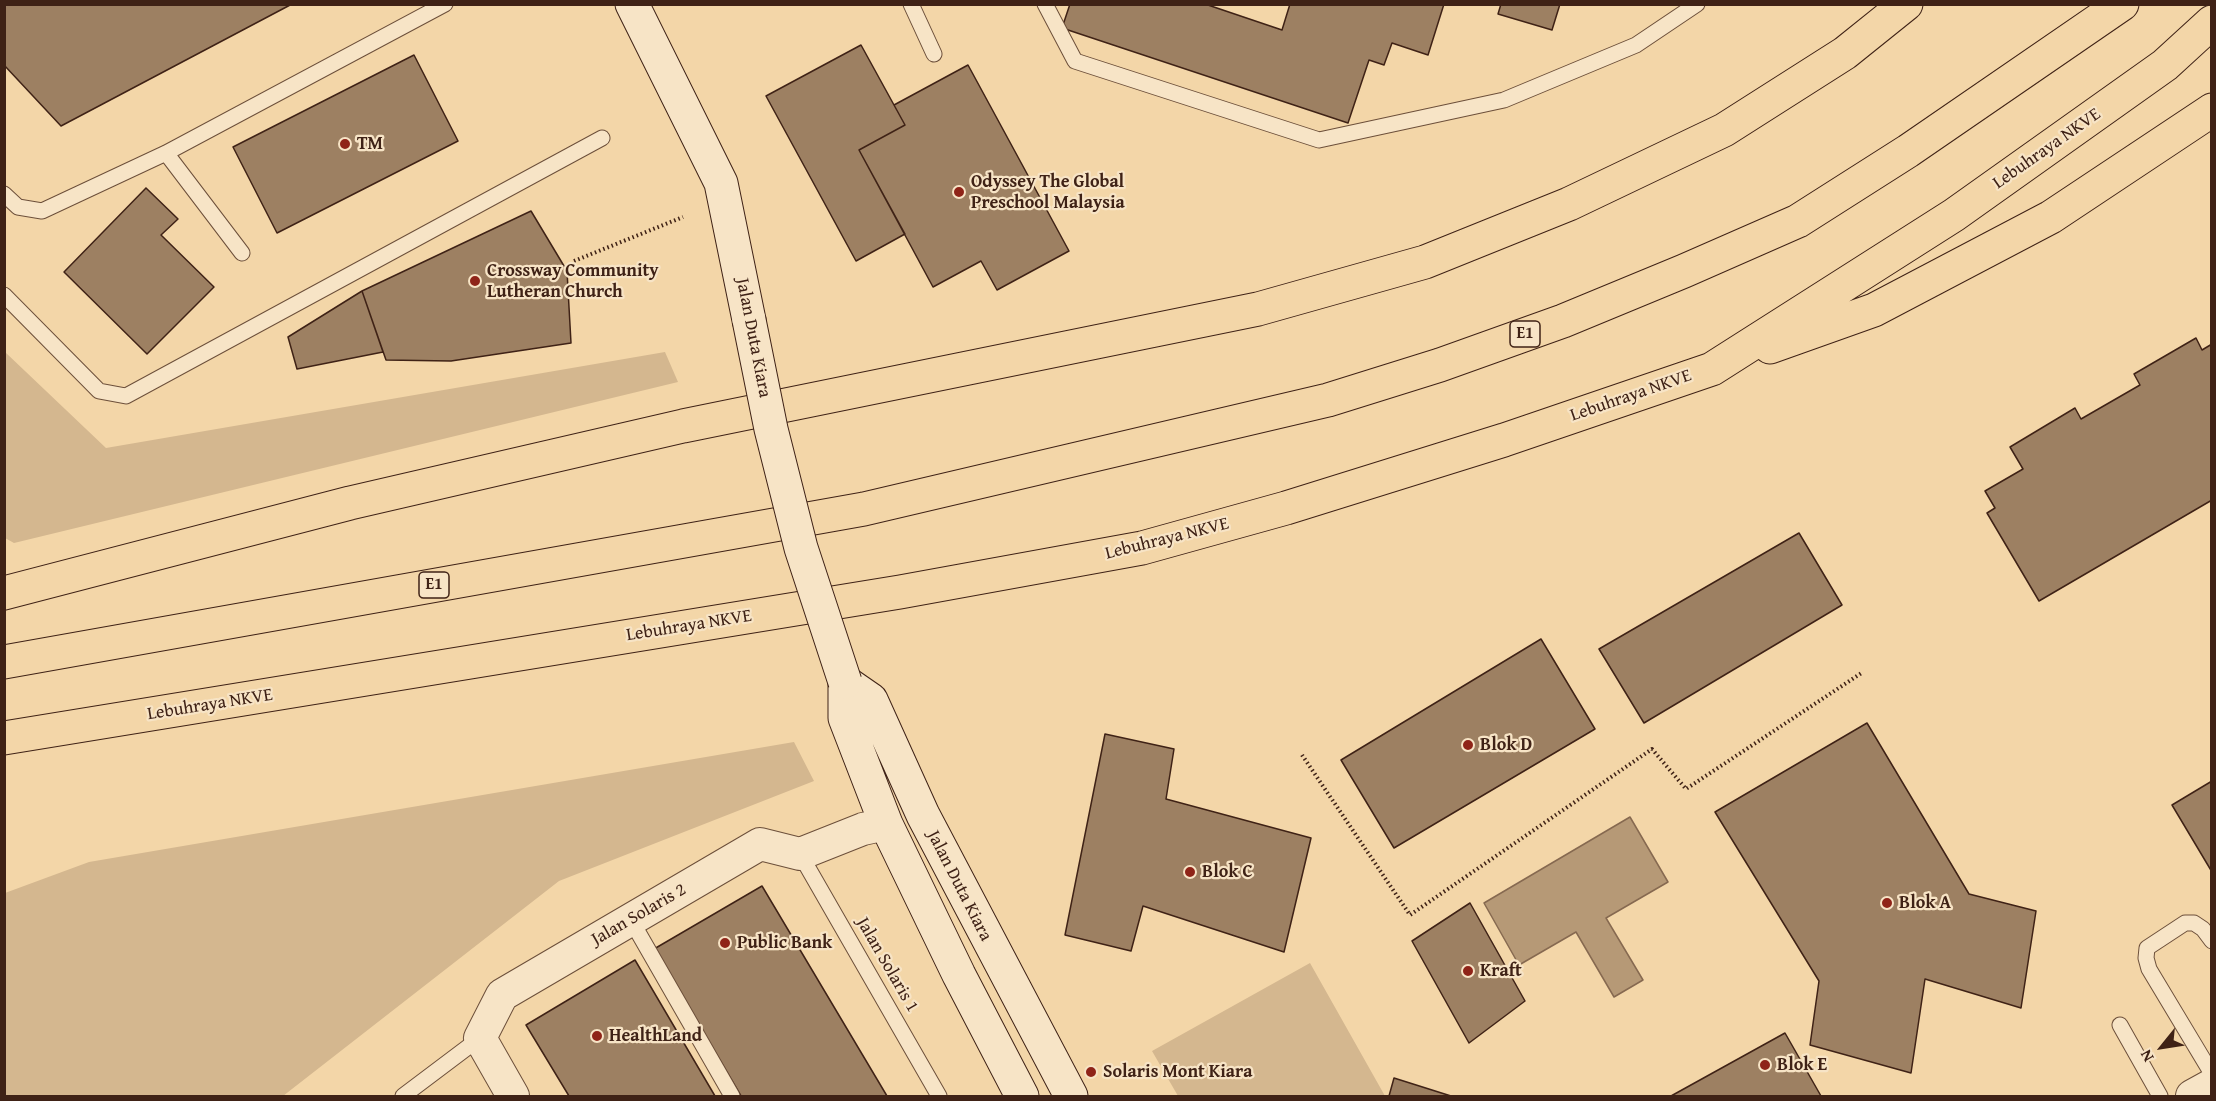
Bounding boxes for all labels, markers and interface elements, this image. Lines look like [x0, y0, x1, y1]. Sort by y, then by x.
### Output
street label: Lebuhraya NKVE [1989, 104, 2105, 194]
place label: TM [357, 133, 383, 155]
marker: TM [338, 137, 352, 151]
place label: Odyssey The Global Preschool Malaysia [971, 171, 1125, 213]
marker: Odyssey The Global Preschool Malaysia [952, 185, 966, 199]
place label: Crossway Community Lutheran Church [487, 260, 659, 302]
marker: Crossway Community Lutheran Church [468, 274, 482, 288]
street label: Jalan Duta Kiara [731, 276, 775, 400]
road number: E1 [1510, 321, 1540, 347]
street label: Lebuhraya NKVE [1568, 365, 1694, 427]
street label: Lebuhraya NKVE [1103, 513, 1231, 565]
road number: E1 [419, 572, 449, 598]
street label: Lebuhraya NKVE [625, 605, 753, 647]
street label: Lebuhraya NKVE [146, 684, 274, 726]
place label: Blok D [1480, 734, 1532, 756]
marker: Blok D [1461, 738, 1475, 752]
street label: Jalan Duta Kiara [922, 827, 996, 945]
place label: Blok C [1202, 861, 1253, 883]
marker: Blok C [1183, 865, 1197, 879]
street label: Jalan Solaris 2 [588, 879, 690, 951]
place label: Blok A [1899, 892, 1951, 914]
marker: Blok A [1880, 896, 1894, 910]
street label: Jalan Solaris 1 [851, 914, 923, 1016]
place label: Public Bank [737, 932, 832, 954]
marker: Public Bank [718, 936, 732, 950]
place label: Kraft [1480, 960, 1522, 982]
marker: Kraft [1461, 964, 1475, 978]
north arrow [2132, 1017, 2192, 1077]
place label: HealthLand [609, 1025, 702, 1047]
marker: HealthLand [590, 1029, 604, 1043]
text: N [2133, 1045, 2159, 1067]
place label: Blok E [1777, 1054, 1827, 1076]
marker: Blok E [1758, 1058, 1772, 1072]
place label: Solaris Mont Kiara [1103, 1061, 1252, 1083]
marker: Solaris Mont Kiara [1084, 1065, 1098, 1079]

